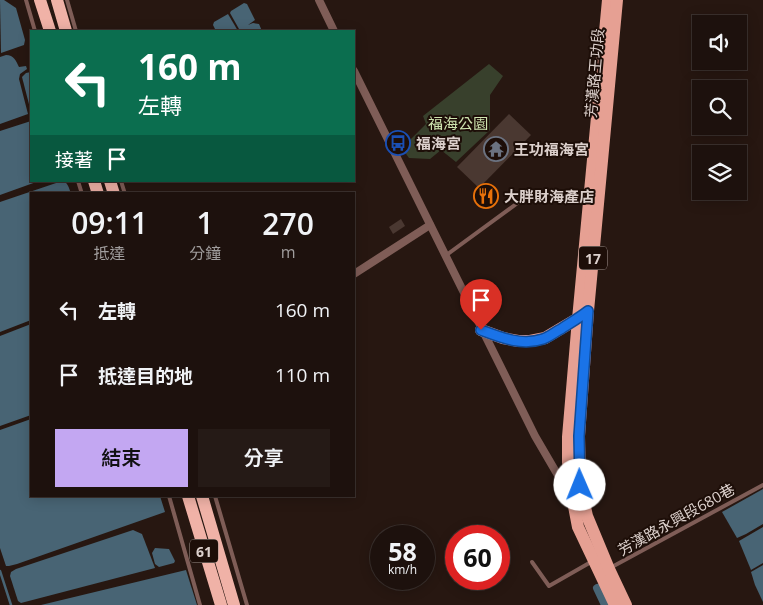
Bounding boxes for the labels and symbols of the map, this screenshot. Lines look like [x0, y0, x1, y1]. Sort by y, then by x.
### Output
street label: 芳漢路王功段 [580, 27, 608, 119]
park label: 福海公園 [428, 113, 488, 133]
bus stop icon: 福海宮 [385, 130, 411, 156]
place label: 福海宮 [416, 133, 461, 153]
temple icon: 王功福海宮 [483, 136, 509, 162]
place label: 王功福海宮 [514, 139, 589, 159]
restaurant icon: 大胖財海產店 [473, 183, 499, 209]
place label: 大胖財海產店 [504, 186, 594, 206]
road number: 17 [579, 247, 607, 270]
pin [460, 279, 502, 330]
position arrow [553, 458, 605, 510]
street label: 芳漢路永興段680巷 [614, 479, 738, 559]
speed limit sign: 60 [445, 525, 510, 590]
road number: 61 [190, 540, 218, 562]

